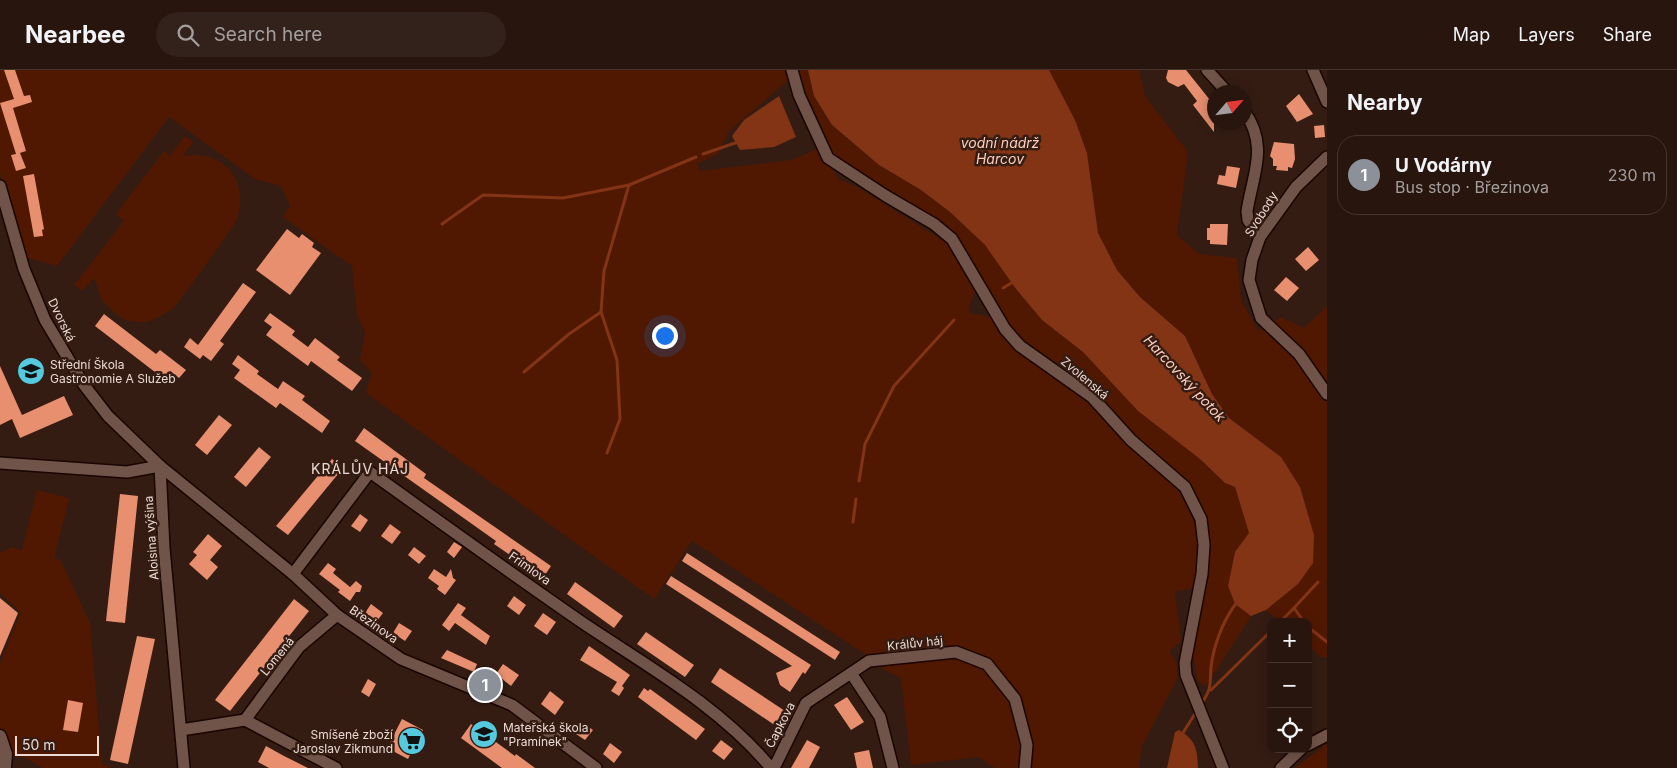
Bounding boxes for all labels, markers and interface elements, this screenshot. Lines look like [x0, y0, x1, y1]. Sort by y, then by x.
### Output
search box [156, 12, 506, 57]
text: Nearbee [25, 20, 126, 49]
icon: search [174, 21, 202, 49]
text: Search here [214, 23, 322, 46]
text: Map [1453, 24, 1490, 45]
text: Layers [1518, 24, 1575, 45]
text: Share [1603, 24, 1652, 45]
north arrow [1207, 85, 1252, 130]
text: Nearby [1347, 90, 1422, 115]
water label: vodní nádrž Harcov [961, 134, 1040, 167]
text: U Vodárny [1395, 154, 1492, 177]
text: 1 [1361, 165, 1367, 185]
text: 230 m [1608, 165, 1656, 185]
text: Bus stop · Březinova [1395, 177, 1549, 197]
street label: Svobody [1241, 189, 1281, 239]
street label: Dvorská [45, 296, 79, 344]
your location [652, 323, 678, 349]
water label: Harcovský potok [1140, 331, 1230, 425]
street label: Zvolenská [1058, 354, 1112, 402]
school or university icon: Střední Škola Gastronomie A Služeb [16, 356, 46, 386]
place label: Střední Škola Gastronomie A Služeb [50, 357, 176, 386]
district label: KRÁLŮV HÁJ [311, 459, 409, 477]
street label: Aloisina výšina [141, 495, 161, 581]
street label: Frimlova [506, 548, 554, 588]
street label: Březinova [347, 602, 401, 646]
map controls [1267, 618, 1312, 753]
button: + [1267, 618, 1312, 663]
street label: Králův háj [886, 633, 944, 653]
street label: Lomená [257, 634, 297, 678]
button: − [1267, 663, 1312, 708]
pin: 1 [469, 666, 501, 704]
street label: Čapkova [762, 700, 798, 750]
button: locate [1267, 708, 1312, 753]
school or university icon: Mateřská škola "Pramínek" [469, 719, 499, 749]
place label: Mateřská škola "Pramínek" [503, 720, 588, 749]
supermarket icon: Smíšené zboží Jaroslav Zikmund [397, 726, 427, 756]
place label: Smíšené zboží Jaroslav Zikmund [293, 727, 393, 756]
scale bar [15, 733, 99, 756]
text: 50 m [22, 736, 56, 753]

